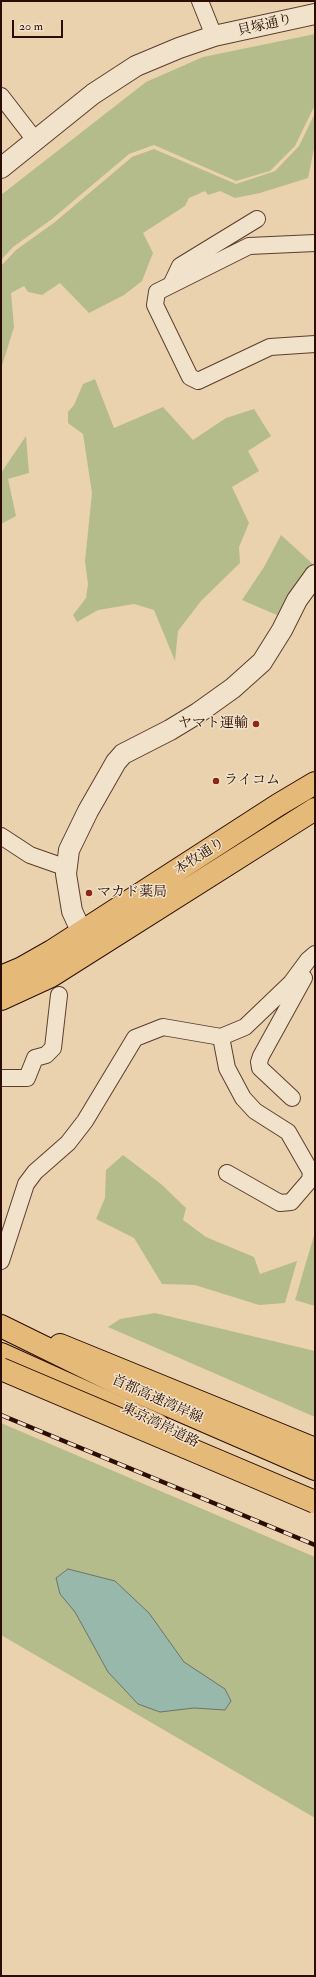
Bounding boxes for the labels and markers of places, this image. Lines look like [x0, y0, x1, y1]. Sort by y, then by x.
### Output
place label: ヤマト運輸 [178, 716, 248, 732]
marker: ヤマト運輸 [251, 719, 261, 729]
place label: ライコム [224, 773, 280, 789]
marker: ライコム [211, 776, 221, 786]
place label: マカド薬局 [97, 885, 167, 901]
marker: マカド薬局 [84, 888, 94, 898]

